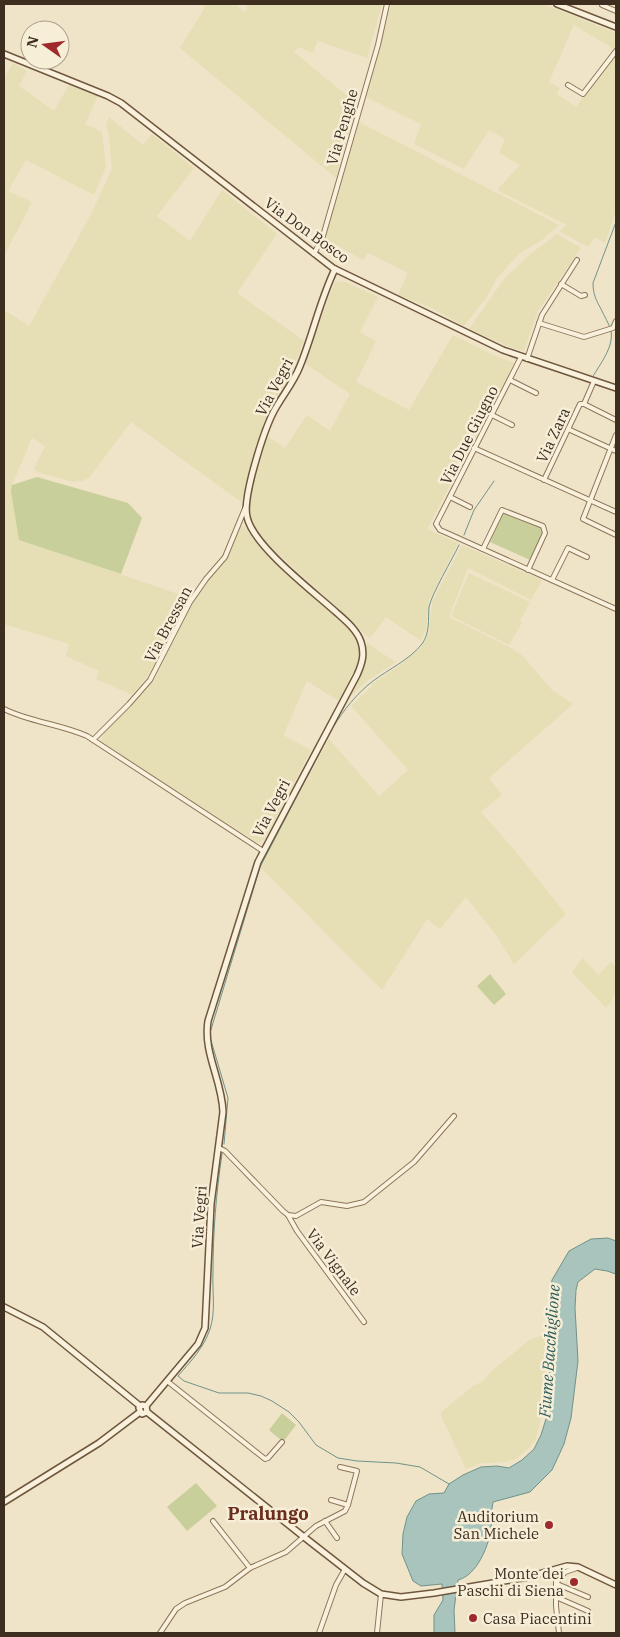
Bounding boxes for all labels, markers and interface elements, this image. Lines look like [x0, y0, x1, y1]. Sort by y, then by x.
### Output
north arrow [20, 20, 70, 70]
text: N [22, 34, 42, 49]
street label: Via Penghe [322, 87, 362, 167]
street label: Via Don Bosco [261, 193, 353, 267]
street label: Via Vegri [251, 355, 297, 419]
street label: Via Due Giugno [436, 382, 502, 488]
street label: Via Zara [532, 404, 574, 466]
street label: Via Bressan [140, 582, 196, 665]
street label: Via Vegri [248, 776, 294, 840]
street label: Via Vegri [187, 1185, 211, 1249]
street label: Via Vignale [303, 1225, 365, 1299]
water label: Fiume Bacchiglione [534, 1284, 564, 1419]
district label: Pralungo [227, 1502, 309, 1525]
place label: Auditorium San Michele [453, 1507, 539, 1543]
marker: Auditorium San Michele [543, 1519, 555, 1531]
place label: Monte dei Paschi di Siena [457, 1564, 564, 1600]
marker: Monte dei Paschi di Siena [568, 1576, 580, 1588]
place label: Casa Piacentini [483, 1609, 592, 1628]
marker: Casa Piacentini [467, 1612, 479, 1624]

